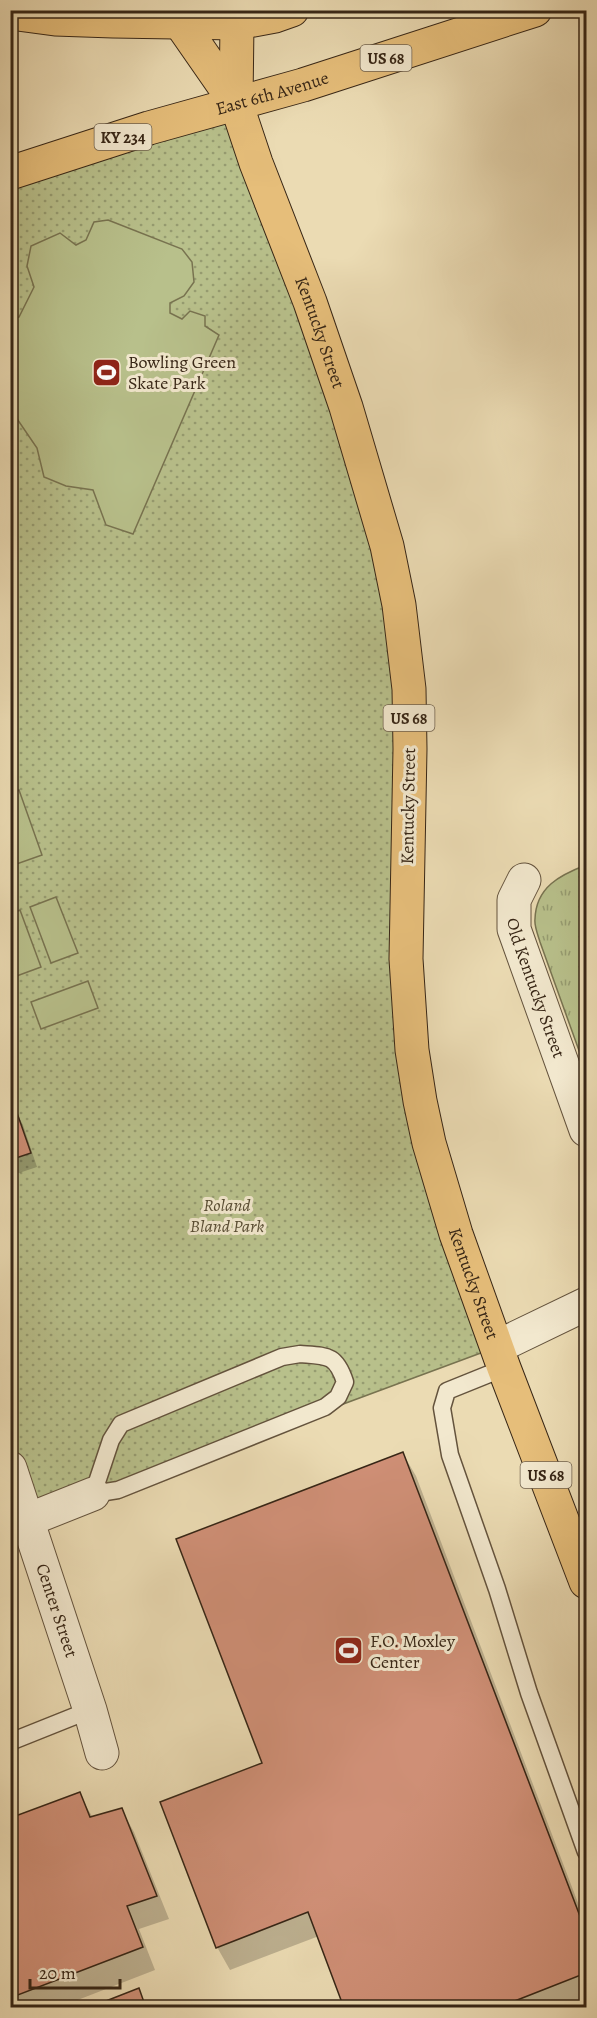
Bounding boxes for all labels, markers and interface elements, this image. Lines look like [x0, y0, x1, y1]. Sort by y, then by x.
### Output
road number: US 68 [360, 45, 412, 71]
street label: East 6th Avenue [213, 65, 332, 121]
road number: KY 234 [94, 124, 152, 150]
street label: Kentucky Street [289, 273, 351, 392]
place label: Bowling Green Skate Park [128, 350, 236, 395]
sports icon: Bowling Green Skate Park [91, 356, 123, 388]
road number: US 68 [384, 705, 434, 731]
street label: Kentucky Street [395, 747, 421, 865]
street label: Old Kentucky Street [502, 918, 571, 1061]
park label: Roland Bland Park [190, 1193, 264, 1238]
street label: Kentucky Street [443, 1225, 505, 1343]
road number: US 68 [520, 1462, 572, 1488]
street label: Center Street [30, 1560, 84, 1661]
place label: F.O. Moxley Center [370, 1629, 456, 1674]
sports icon: F.O. Moxley Center [333, 1635, 365, 1667]
scale bar [30, 1952, 120, 1990]
text: 20 m [39, 1961, 76, 1985]

